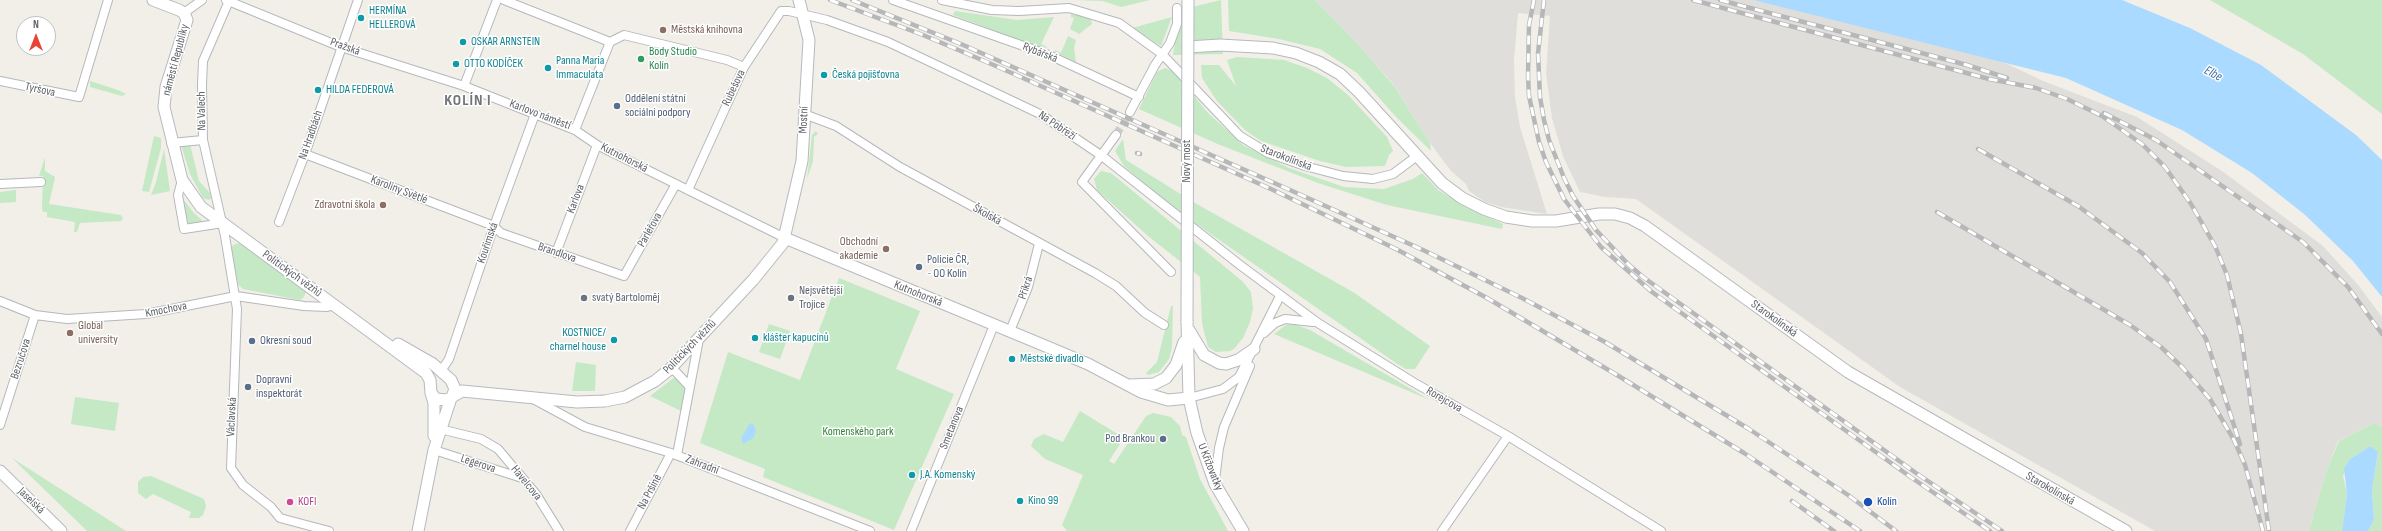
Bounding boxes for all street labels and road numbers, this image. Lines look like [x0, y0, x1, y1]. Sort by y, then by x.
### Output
street label: náměstí Republiky [160, 23, 192, 97]
street label: Pražská [328, 35, 362, 59]
street label: Rybářská [1020, 40, 1060, 66]
street label: Rubešova [719, 67, 749, 109]
street label: Tyršova [24, 80, 56, 100]
street label: Na Valech [194, 91, 210, 131]
street label: Karlovo náměstí [507, 97, 573, 133]
street label: Mostní [796, 106, 812, 134]
street label: Na Hradbách [296, 108, 326, 162]
street label: Na Pobřeží [1035, 108, 1079, 144]
street label: Kutnohorská [598, 140, 650, 176]
street label: Nový most [1180, 140, 1194, 182]
street label: Starokolínská [1258, 142, 1314, 174]
street label: Karoliny Světlé [369, 173, 429, 207]
street label: Karlova [564, 183, 588, 215]
street label: Školská [970, 201, 1004, 229]
street label: Parléřova [635, 210, 665, 250]
street label: Kouřimská [474, 221, 502, 265]
street label: Brandlova [536, 240, 578, 266]
street label: Politických vězňů [259, 248, 325, 300]
street label: Příkrá [1016, 275, 1036, 301]
street label: Kutnohorská [892, 278, 944, 310]
street label: Starokolínská [1748, 297, 1800, 341]
street label: Kmochova [144, 299, 188, 321]
street label: Politických vězňů [660, 317, 720, 377]
street label: Bezručova [8, 337, 34, 381]
street label: Rorejcova [1423, 384, 1465, 416]
street label: Václavská [224, 397, 240, 437]
street label: Smetanova [937, 404, 967, 452]
street label: U Křižovatky [1194, 441, 1226, 493]
street label: Legerova [459, 452, 497, 476]
street label: Zahradní [683, 452, 721, 478]
street label: Havelcova [508, 463, 544, 503]
street label: Starokolínská [2023, 469, 2077, 509]
street label: Na Pršíně [635, 472, 665, 512]
street label: Jaselská [15, 485, 47, 517]

